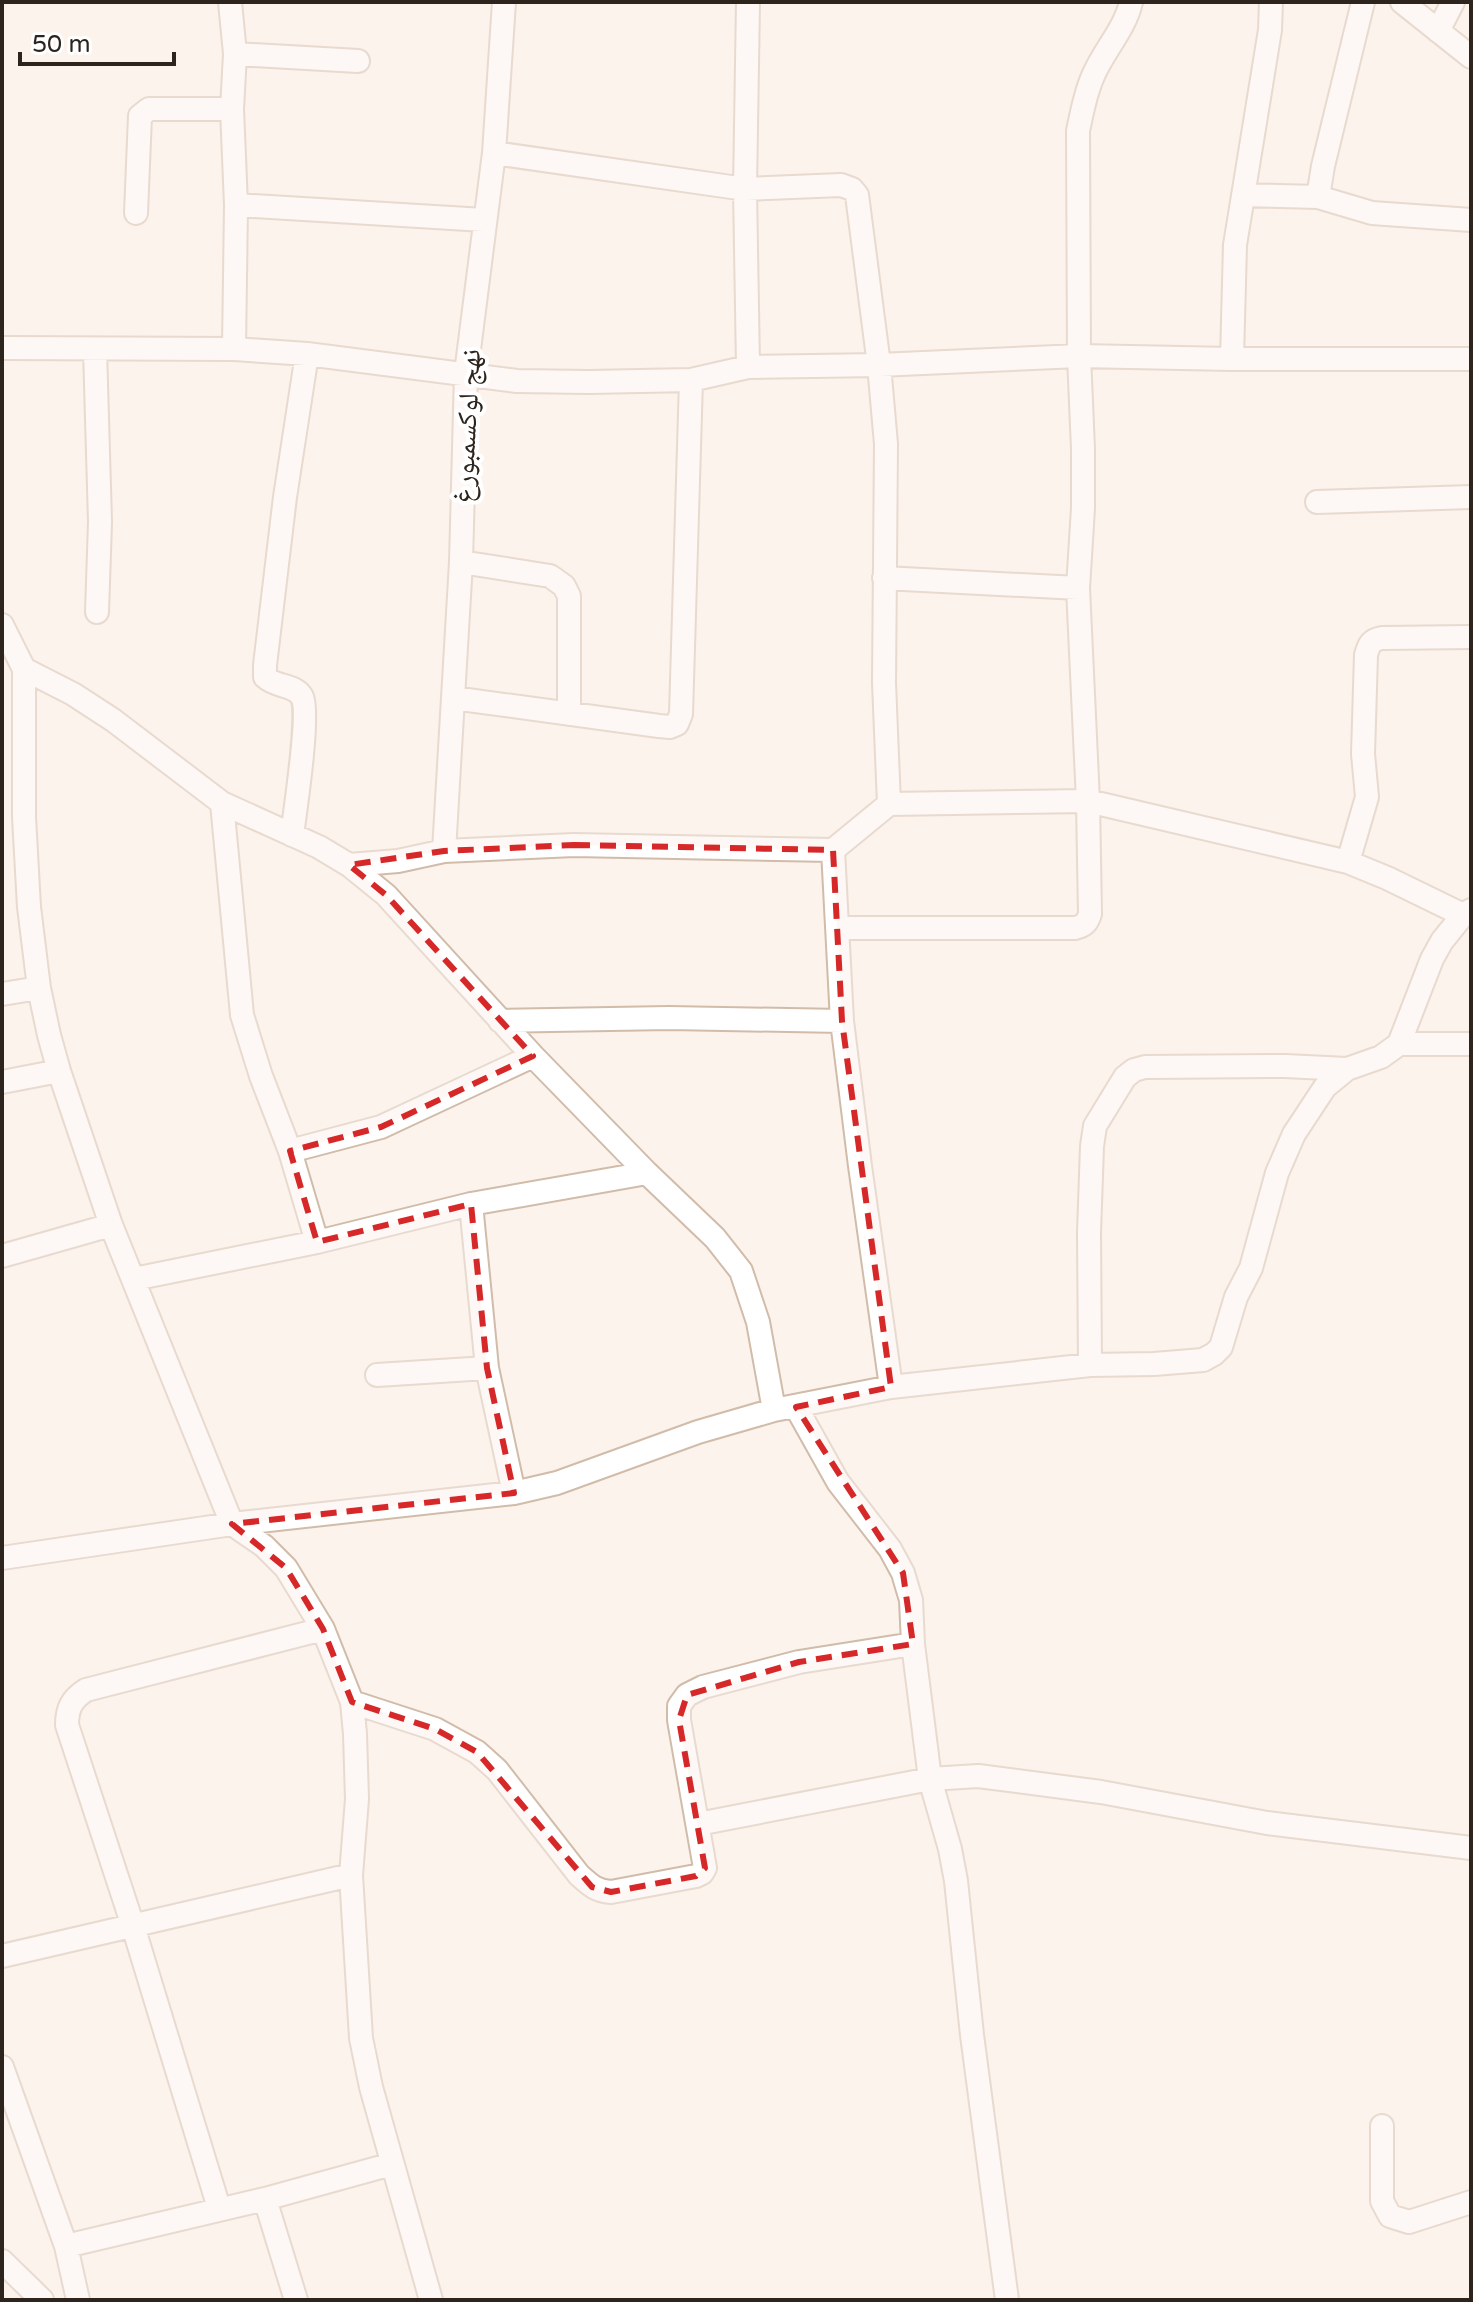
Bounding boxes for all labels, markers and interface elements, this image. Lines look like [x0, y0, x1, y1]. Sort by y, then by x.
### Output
scale bar [20, 16, 174, 66]
text: 50 m [32, 30, 90, 59]
street label: نهج لوكسمبورغ [446, 348, 488, 504]

